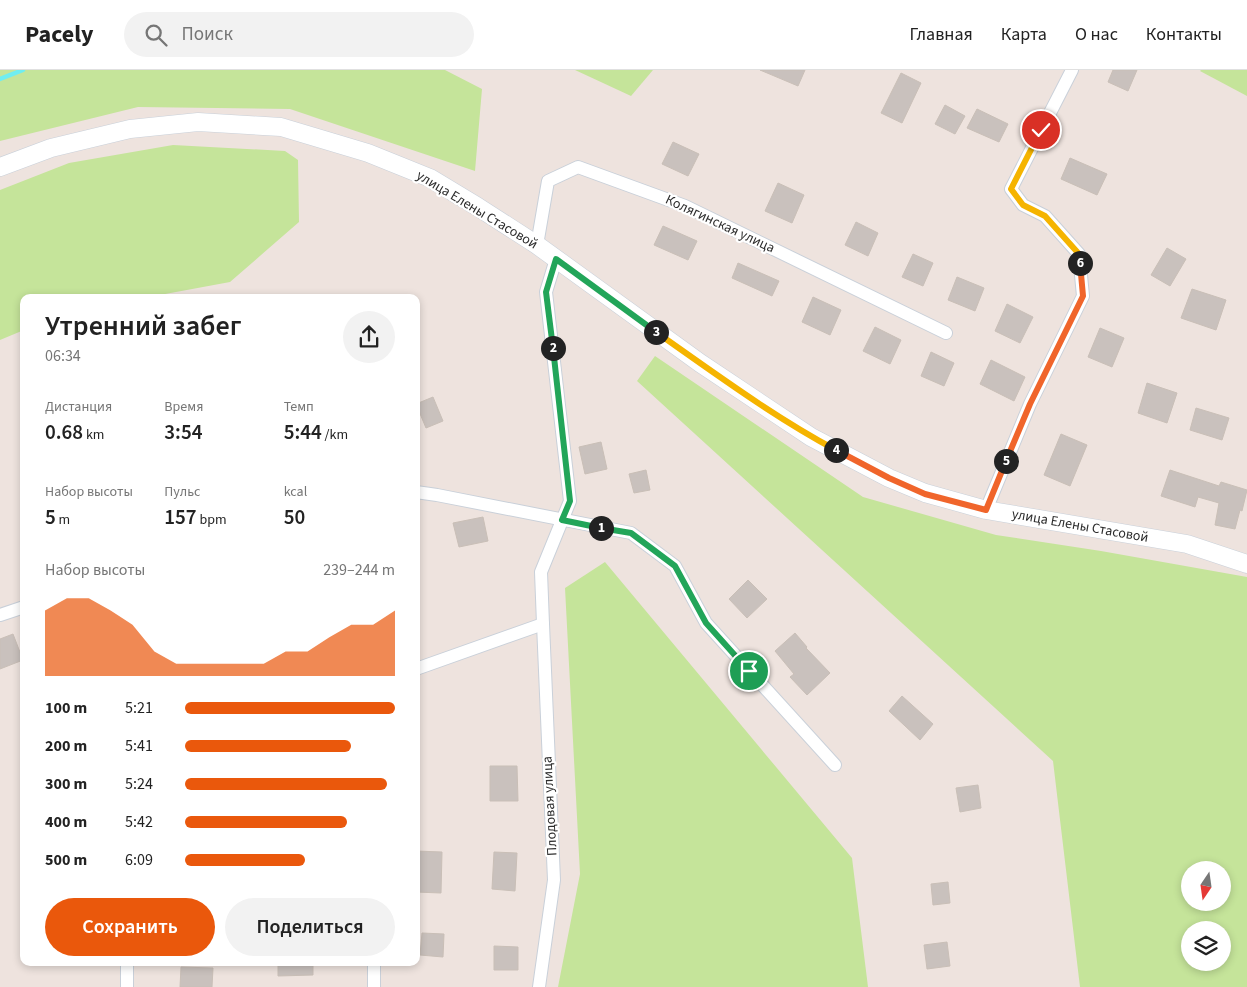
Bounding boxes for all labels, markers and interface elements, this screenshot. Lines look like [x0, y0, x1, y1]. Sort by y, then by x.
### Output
search box [124, 12, 474, 57]
text: Pacely [25, 17, 94, 52]
icon: search [142, 21, 170, 49]
text: Поиск [182, 21, 233, 48]
text: Главная [910, 22, 973, 47]
text: Карта [1001, 22, 1047, 47]
text: О нас [1075, 22, 1118, 47]
text: Контакты [1146, 22, 1222, 47]
pin [1020, 109, 1062, 151]
icon: check [1027, 116, 1055, 144]
street label: улица Елены Стасовой [413, 166, 541, 254]
street label: Колягинская улица [662, 190, 778, 258]
pin: 6 [1068, 250, 1092, 276]
text: 6 [1077, 253, 1084, 273]
text: Утренний забег [45, 306, 242, 346]
button: share [343, 311, 395, 363]
pin: 3 [644, 320, 668, 344]
text: 3 [653, 322, 660, 342]
pin: 2 [540, 336, 566, 360]
text: 2 [550, 338, 557, 358]
text: 06:34 [45, 345, 81, 367]
text: Дистанция [45, 397, 112, 417]
text: Время [164, 397, 203, 417]
text: Темп [284, 397, 314, 417]
text: 0.68 [45, 417, 83, 447]
text: 3:54 [164, 417, 202, 447]
text: 5:44 [284, 417, 322, 447]
text: km [83, 425, 104, 445]
text: /km [322, 425, 348, 445]
pin: 4 [824, 438, 848, 462]
text: 4 [833, 440, 840, 460]
pin: 5 [994, 448, 1018, 474]
text: 5 [1003, 451, 1010, 471]
text: Набор высоты [45, 482, 133, 502]
text: Пульс [164, 482, 201, 502]
text: kcal [284, 482, 307, 502]
text: 5 [45, 502, 56, 532]
text: 157 [164, 502, 197, 532]
text: 50 [284, 502, 305, 532]
street label: улица Елены Стасовой [1010, 504, 1150, 548]
text: m [56, 510, 70, 530]
text: bpm [197, 510, 227, 530]
pin: 1 [588, 516, 614, 540]
text: 1 [598, 518, 605, 538]
text: Набор высоты [45, 559, 145, 581]
text: 239–244 m [323, 559, 395, 581]
pin [728, 650, 770, 692]
icon: arrive [735, 657, 763, 685]
text: 100 m [45, 697, 87, 719]
text: 5:21 [125, 697, 153, 719]
text: 200 m [45, 735, 87, 757]
text: 5:41 [125, 735, 153, 757]
street label: Плодовая улица [537, 756, 563, 856]
text: 300 m [45, 773, 87, 795]
text: 5:24 [125, 773, 153, 795]
text: 400 m [45, 811, 87, 833]
text: 5:42 [125, 811, 153, 833]
text: 500 m [45, 849, 87, 871]
text: 6:09 [125, 849, 153, 871]
north arrow [1181, 861, 1231, 911]
map controls [1181, 861, 1231, 971]
button: Сохранить [45, 898, 215, 956]
button: Поделиться [225, 898, 395, 956]
button: layers [1181, 921, 1231, 971]

